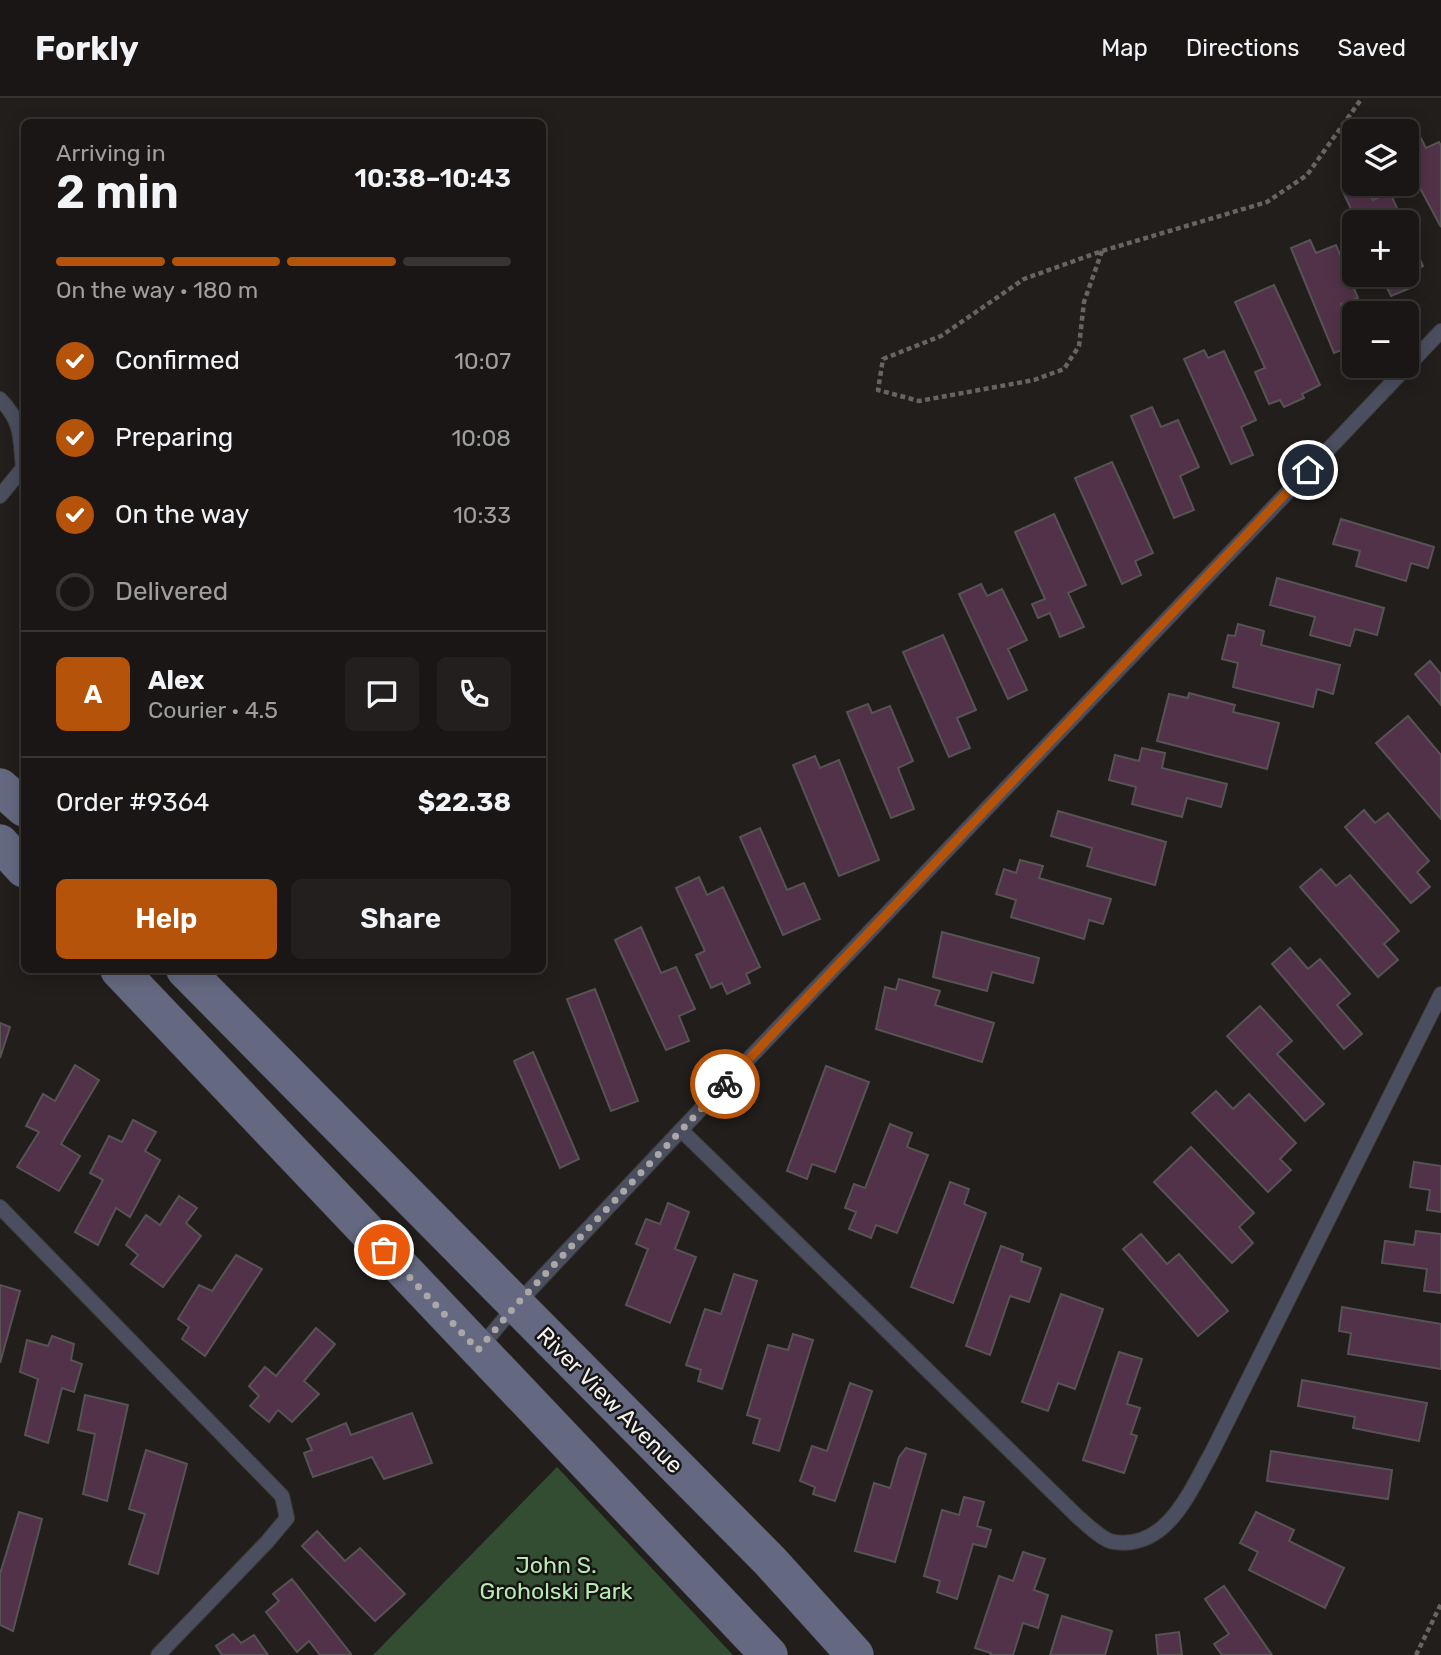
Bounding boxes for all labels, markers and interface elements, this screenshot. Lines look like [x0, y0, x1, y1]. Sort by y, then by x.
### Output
text: Forkly [35, 29, 139, 68]
text: Map [1101, 34, 1148, 62]
text: Directions [1186, 34, 1299, 62]
text: Saved [1337, 34, 1406, 62]
map controls [1342, 119, 1419, 378]
button: layers [1342, 119, 1419, 196]
text: Arriving in [56, 139, 166, 167]
text: 10:38–10:43 [354, 163, 511, 194]
text: 2 min [56, 165, 179, 220]
button: + [1342, 210, 1419, 287]
text: On the way · 180 m [56, 276, 258, 304]
button: − [1342, 301, 1419, 378]
icon: check [56, 342, 94, 380]
text: Confirmed [115, 345, 240, 376]
text: 10:07 [454, 347, 511, 375]
icon: check [56, 419, 94, 457]
text: Preparing [115, 422, 233, 453]
text: 10:08 [451, 424, 511, 452]
pin [1278, 440, 1338, 500]
icon: home [1289, 451, 1327, 489]
icon: check [56, 496, 94, 534]
text: On the way [115, 499, 249, 530]
text: 10:33 [453, 501, 511, 529]
text: Delivered [115, 576, 228, 607]
button: chat [345, 657, 419, 731]
button: phone [437, 657, 511, 731]
text: Alex [148, 665, 204, 696]
text: A [84, 679, 102, 710]
text: Courier · 4.5 [148, 696, 278, 724]
text: Order #9364 [56, 787, 210, 818]
text: $22.38 [418, 787, 511, 818]
button: Help [56, 879, 277, 959]
button: Share [291, 879, 511, 959]
courier [690, 1049, 760, 1119]
icon: bike [706, 1065, 744, 1103]
pin [354, 1220, 414, 1280]
icon: bag [365, 1231, 403, 1269]
street label: River View Avenue [531, 1321, 689, 1479]
park label: John S. Groholski Park [480, 1551, 633, 1605]

